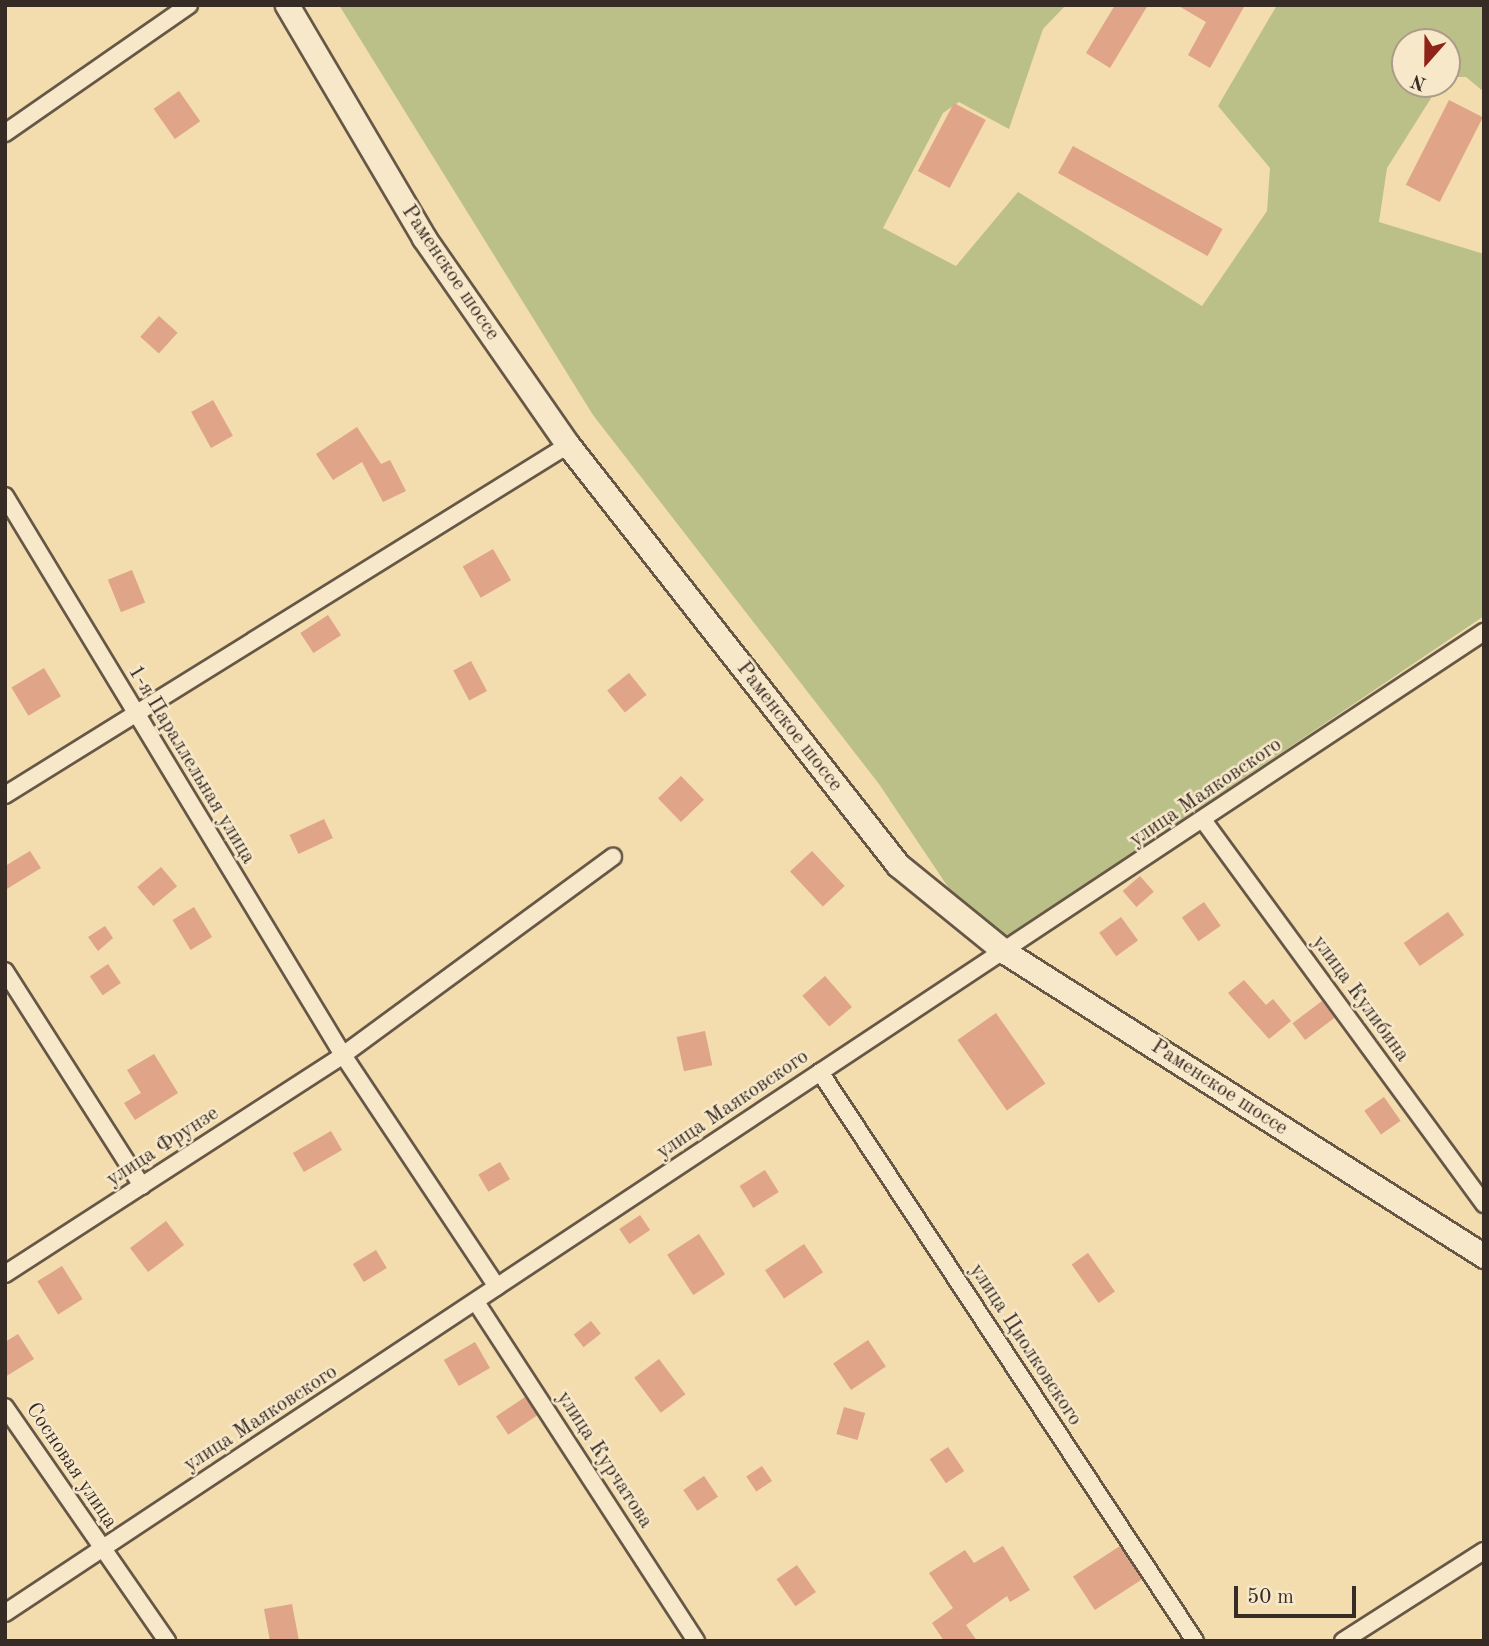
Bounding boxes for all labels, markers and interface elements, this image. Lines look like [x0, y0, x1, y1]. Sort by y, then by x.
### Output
north arrow [1391, 28, 1461, 98]
text: N [1409, 70, 1429, 93]
street label: Раменское шоссе [395, 200, 505, 346]
street label: Раменское шоссе [730, 657, 848, 797]
street label: 1-я Параллельная улица [122, 661, 260, 869]
street label: улица Маяковского [1125, 733, 1287, 853]
street label: улица Кулибина [1306, 931, 1414, 1067]
street label: Раменское шоссе [1146, 1034, 1292, 1142]
street label: улица Маяковского [652, 1045, 814, 1165]
street label: улица Фрунзе [102, 1101, 224, 1193]
street label: улица Циолковского [963, 1259, 1087, 1431]
street label: улица Маяковского [179, 1360, 343, 1478]
street label: улица Курчатова [550, 1387, 658, 1533]
street label: Сосновая улица [20, 1398, 122, 1534]
scale bar [1237, 1572, 1360, 1616]
text: 50 m [1247, 1587, 1294, 1608]

